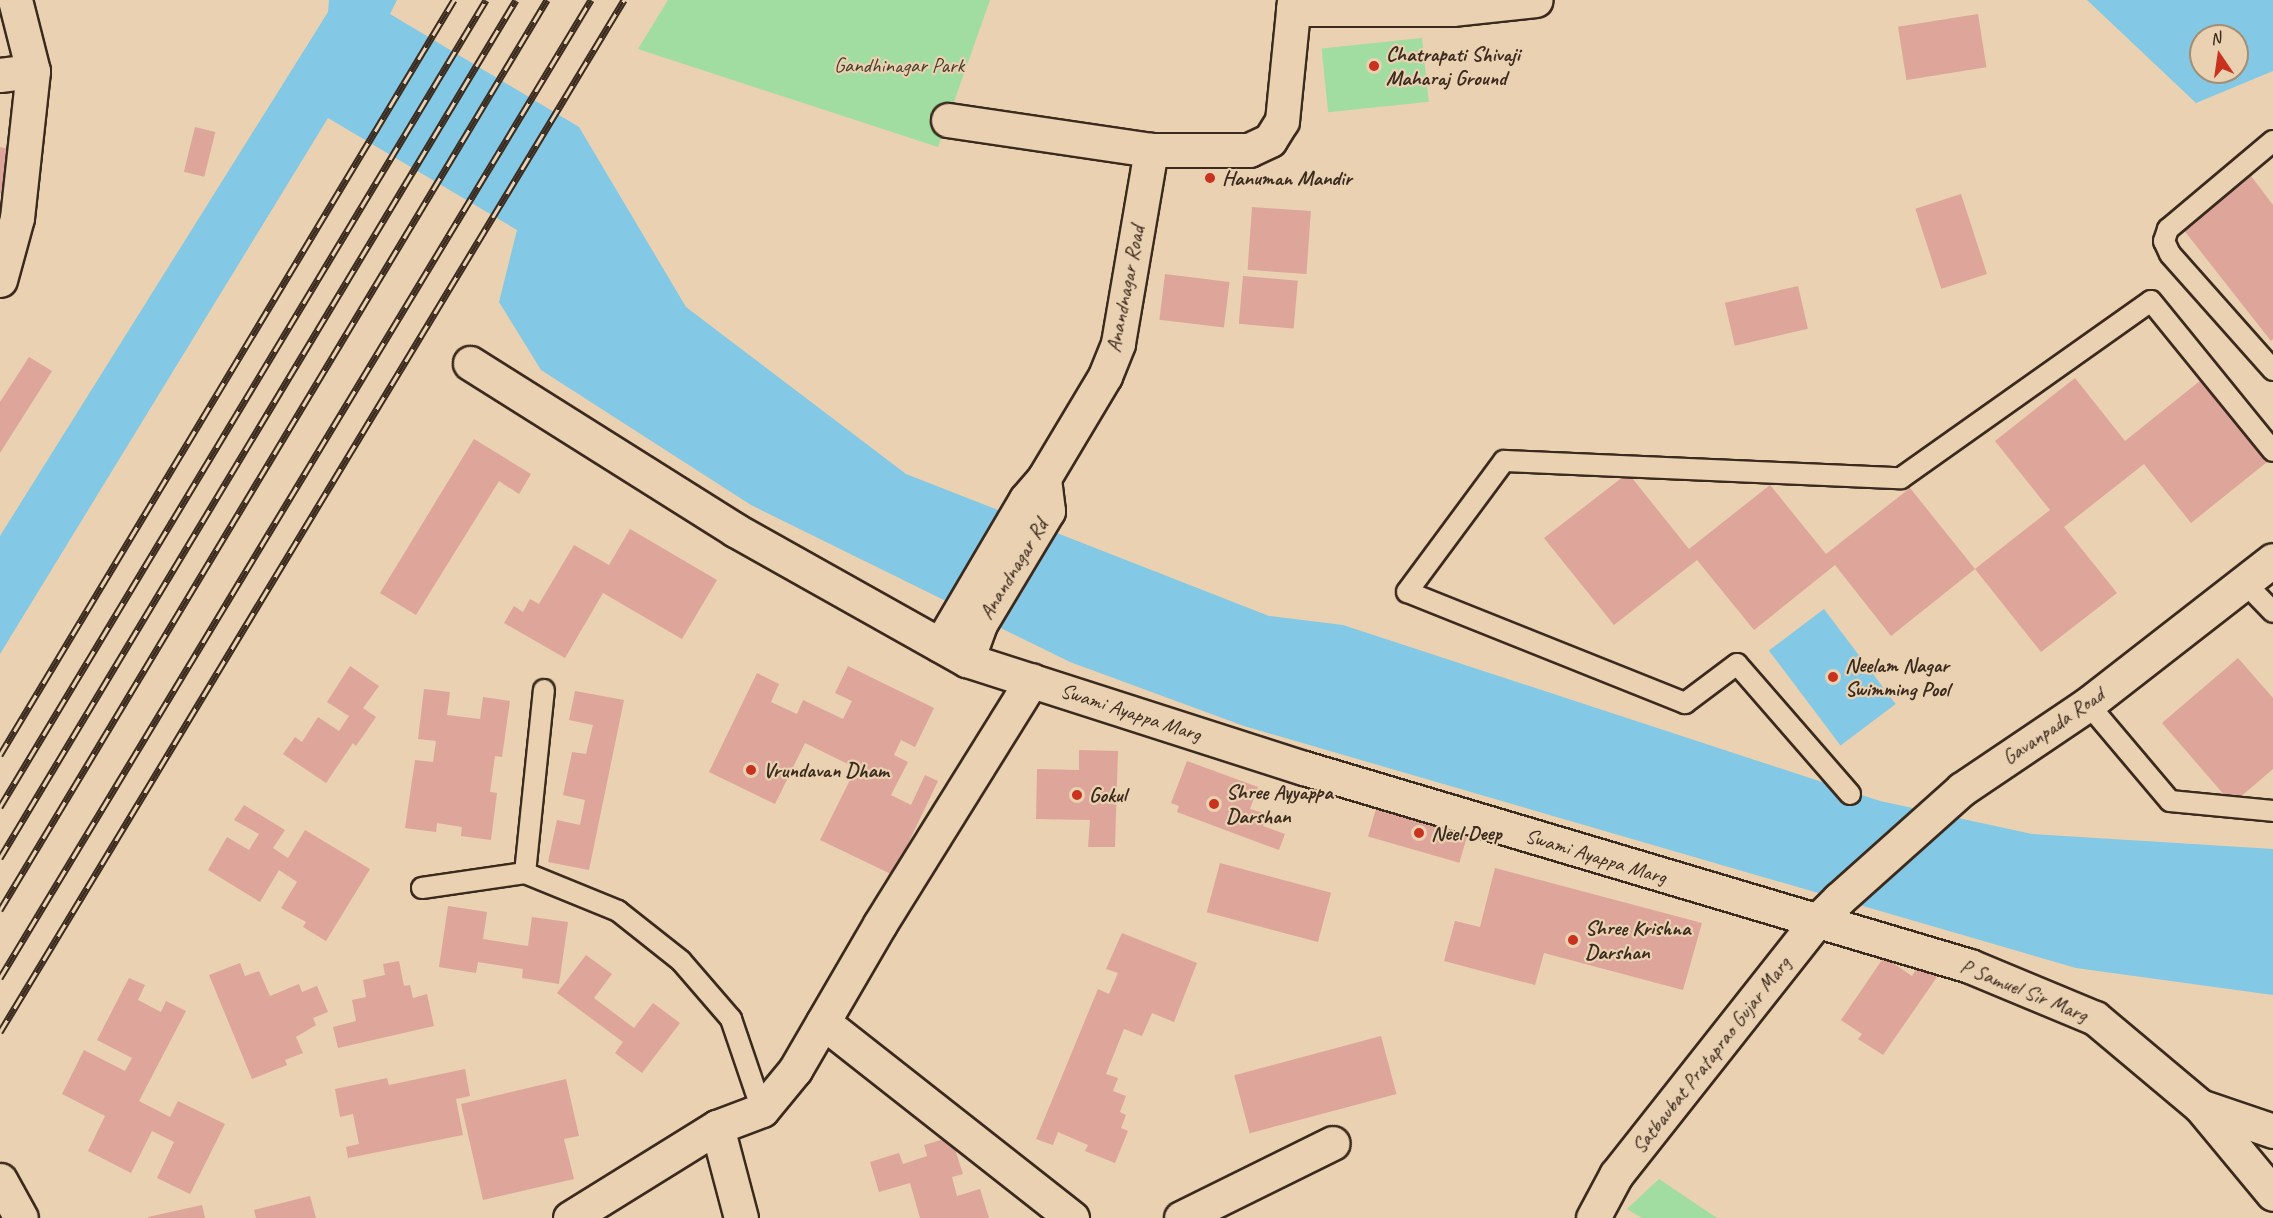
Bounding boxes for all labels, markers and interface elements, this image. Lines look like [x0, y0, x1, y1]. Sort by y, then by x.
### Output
north arrow [2189, 24, 2249, 84]
text: N [2208, 28, 2222, 49]
place label: Chatrapati Shivaji Maharaj Ground [1386, 41, 1520, 91]
park label: Gandhinagar Park [833, 52, 965, 78]
marker: Chatrapati Shivaji Maharaj Ground [1367, 59, 1381, 73]
place label: Hanuman Mandir [1222, 165, 1352, 191]
marker: Hanuman Mandir [1203, 171, 1217, 185]
street label: Anandnagar Road [1100, 224, 1150, 354]
street label: Anandnagar Rd [973, 514, 1053, 624]
place label: Neelam Nagar Swimming Pool [1845, 652, 1949, 702]
marker: Neelam Nagar Swimming Pool [1826, 670, 1840, 684]
street label: Swami Ayappa Marg [1057, 677, 1205, 747]
street label: Gavanpada Road [1997, 682, 2109, 770]
place label: Vrundavan Dham [763, 757, 890, 783]
marker: Vrundavan Dham [744, 763, 758, 777]
place label: Shree Ayyappa Darshan [1226, 779, 1332, 829]
place label: Gokul [1089, 782, 1126, 808]
marker: Gokul [1070, 788, 1084, 802]
marker: Shree Ayyappa Darshan [1207, 797, 1221, 811]
place label: Neel Deep [1431, 820, 1502, 846]
street label: Swami Ayappa Marg [1522, 823, 1670, 889]
marker: Neel Deep [1412, 826, 1426, 840]
place label: Shree Krishna Darshan [1585, 915, 1690, 965]
marker: Shree Krishna Darshan [1566, 933, 1580, 947]
street label: Satbaubat Prataprao Gujar Marg [1626, 952, 1796, 1158]
street label: P Samuel Sir Marg [1956, 953, 2092, 1027]

